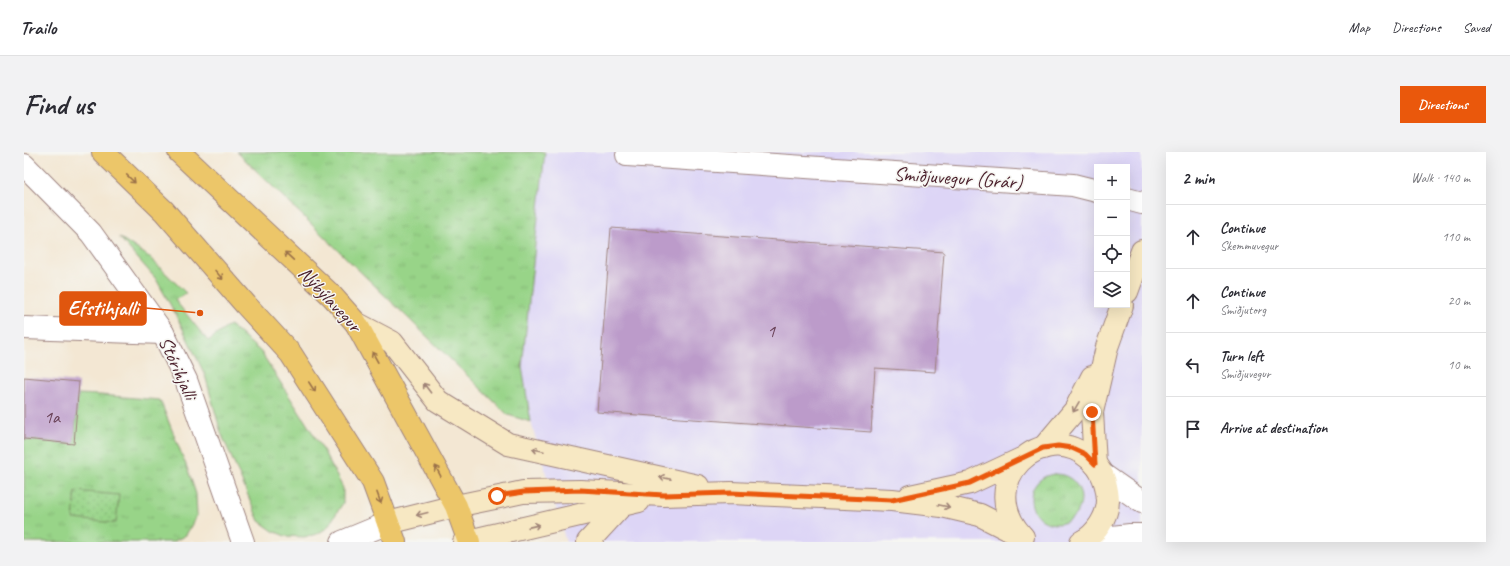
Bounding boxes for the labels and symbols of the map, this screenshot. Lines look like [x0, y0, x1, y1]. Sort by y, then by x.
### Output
street label: Smiðjuvegur (Grár) [893, 161, 1024, 195]
one-way arrow [126, 174, 136, 184]
one-way arrow [284, 251, 294, 261]
street label: Nýbýlavegur [293, 261, 368, 339]
one-way arrow [215, 270, 224, 280]
callout: Efstihjalli [60, 292, 146, 325]
text: Efstihjalli [68, 295, 141, 321]
house number: 1 [767, 320, 776, 342]
street label: Stórihjalli [153, 333, 204, 406]
one-way arrow [371, 351, 379, 363]
one-way arrow [309, 381, 317, 393]
one-way arrow [423, 383, 432, 394]
one-way arrow [1072, 401, 1080, 413]
route end [1083, 403, 1101, 421]
house number: 1a [44, 406, 61, 428]
one-way arrow [532, 446, 545, 454]
one-way arrow [433, 465, 441, 477]
one-way arrow [659, 474, 672, 482]
route start [488, 487, 506, 505]
one-way arrow [376, 492, 384, 504]
one-way arrow [937, 503, 950, 511]
one-way arrow [416, 511, 429, 518]
one-way arrow [527, 521, 540, 529]

